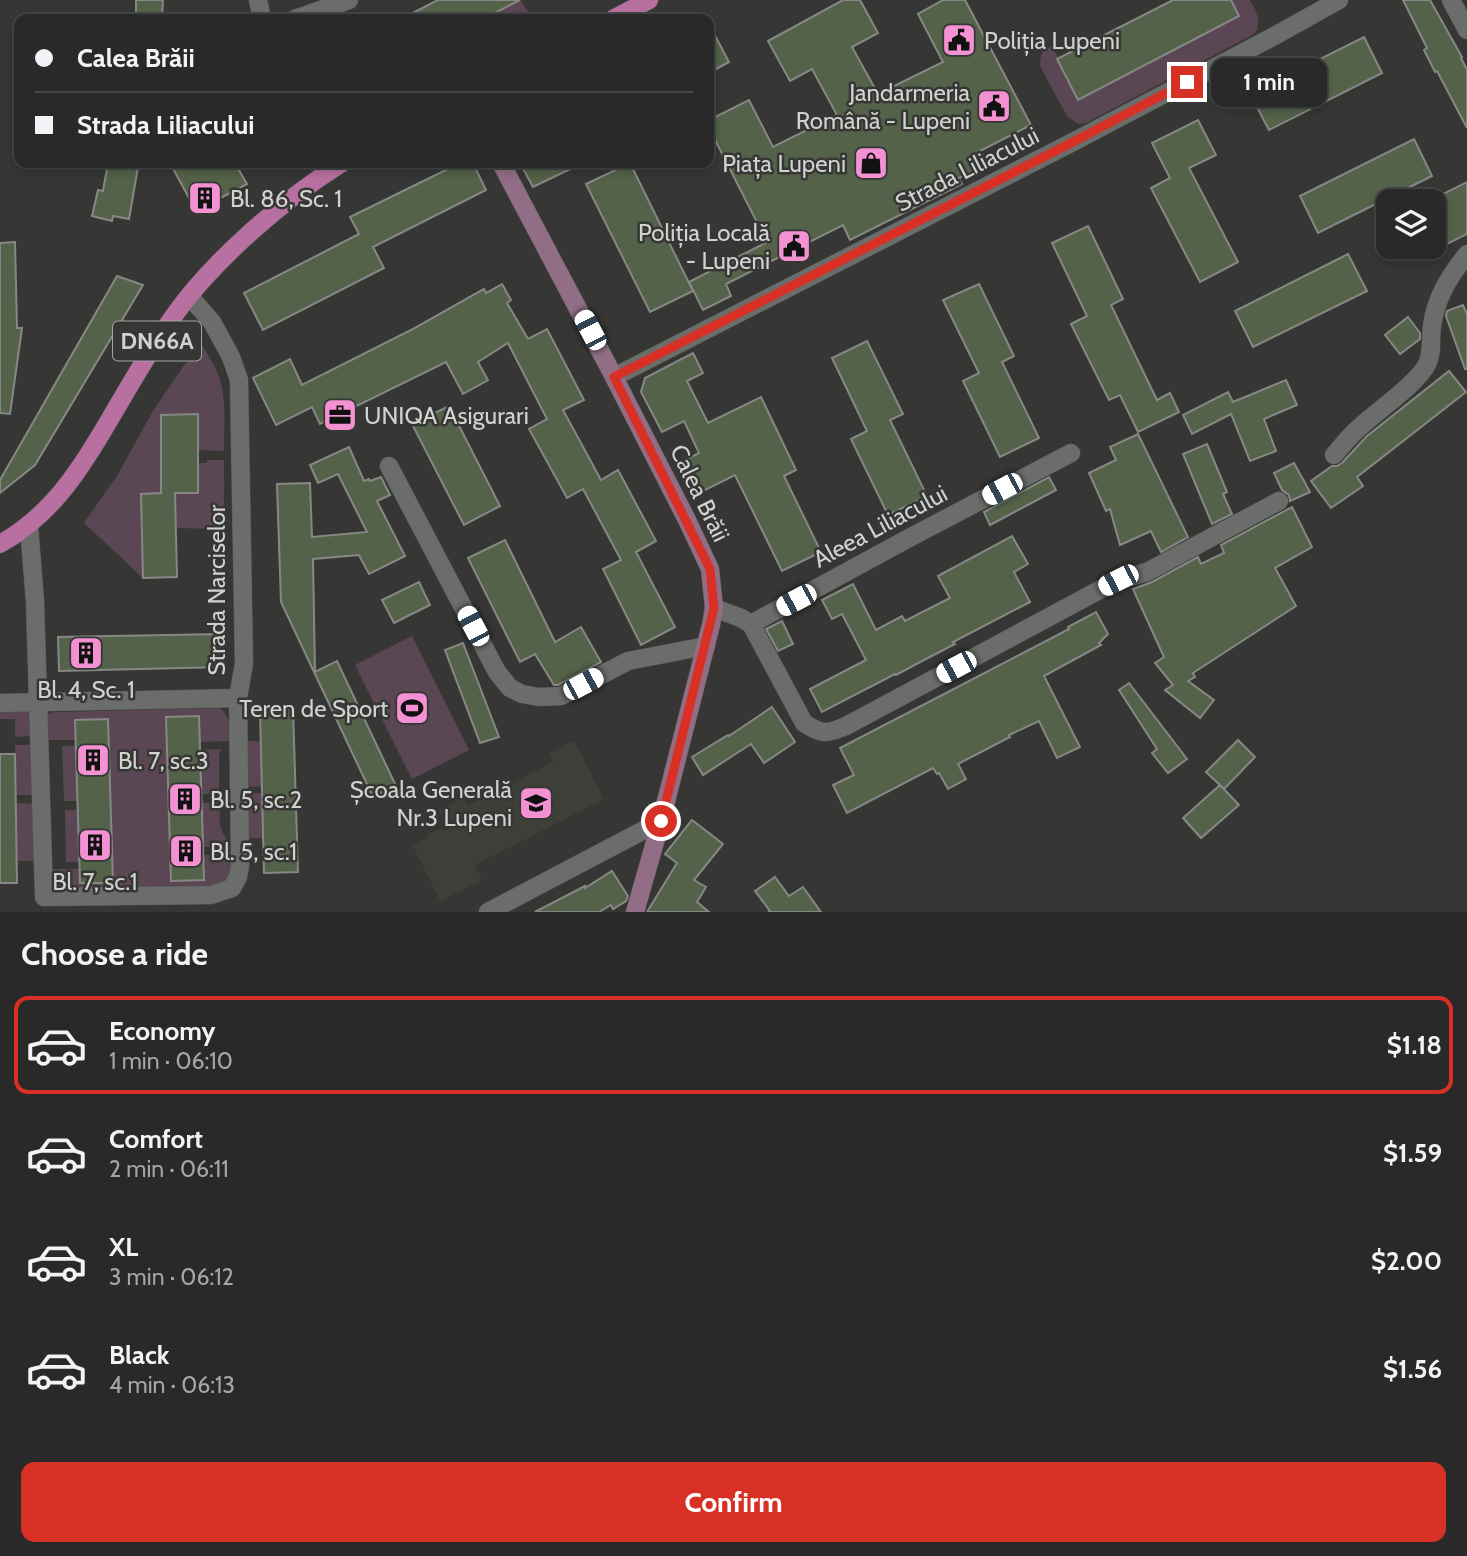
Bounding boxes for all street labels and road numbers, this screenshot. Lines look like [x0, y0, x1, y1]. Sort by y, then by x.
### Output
street label: Strada Liliacului [890, 120, 1044, 218]
road number: DN66A [113, 322, 201, 360]
street label: Calea Brăii [664, 440, 736, 546]
street label: Aleea Liliacului [808, 478, 952, 574]
street label: Strada Narciselor [202, 504, 231, 675]

